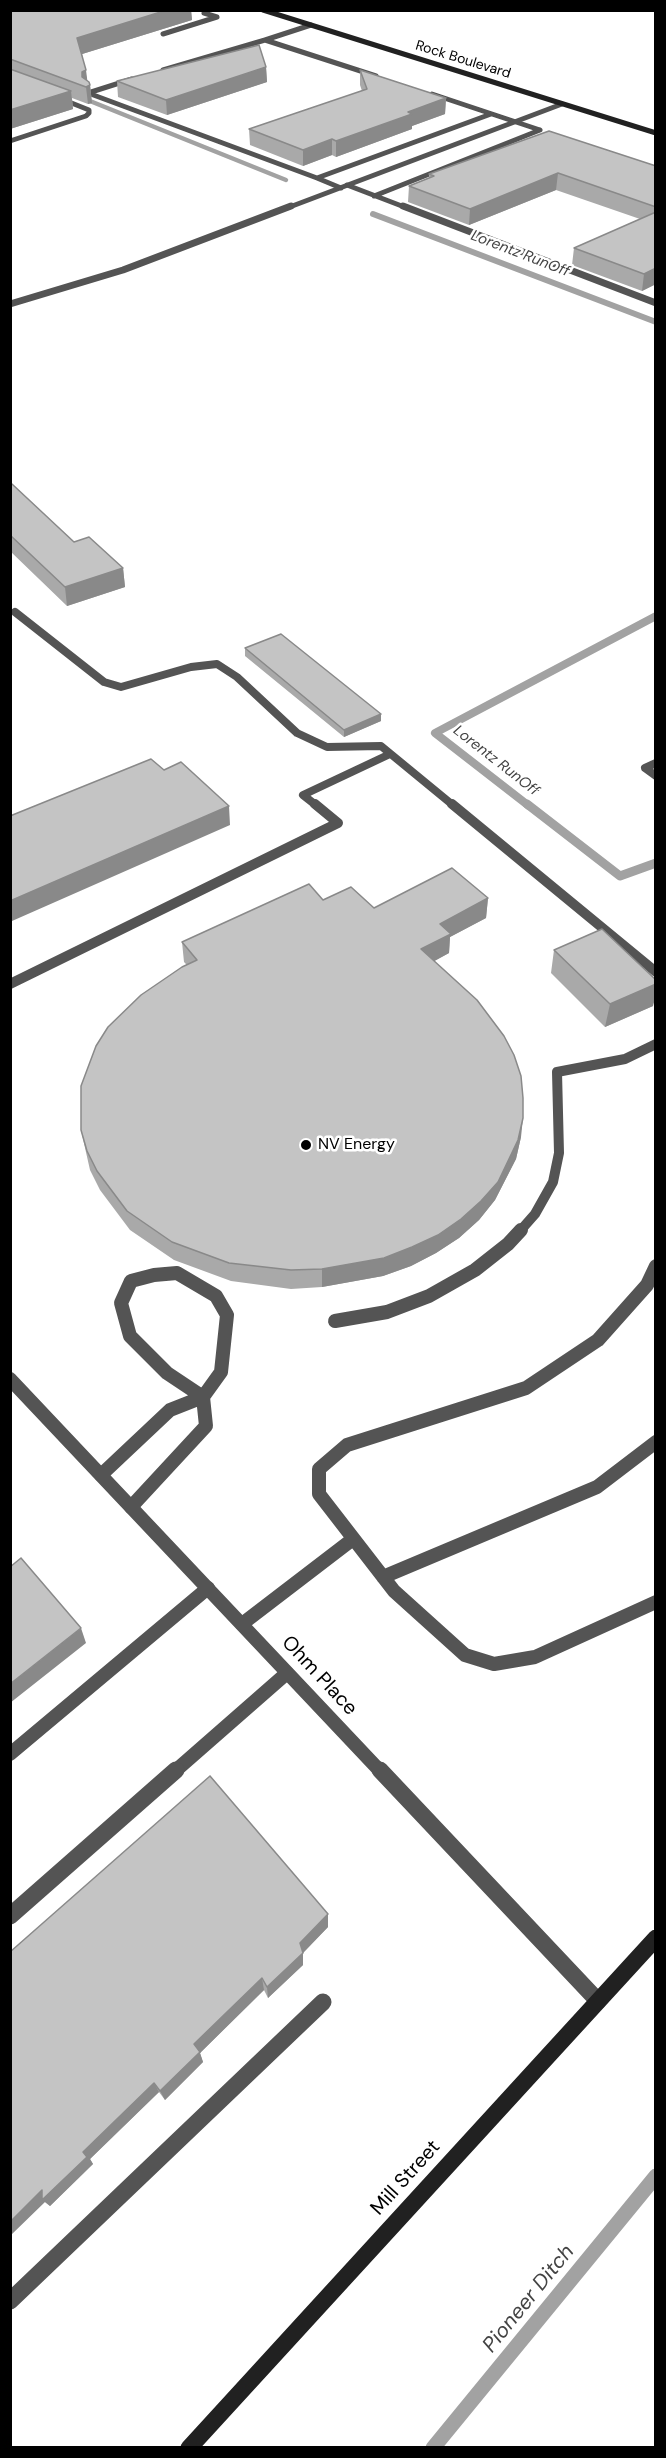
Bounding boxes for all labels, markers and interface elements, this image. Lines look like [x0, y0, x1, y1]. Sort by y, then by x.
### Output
street label: Rock Boulevard [413, 38, 513, 82]
water label: Lorentz RunOff [468, 227, 572, 281]
water label: Lorentz RunOff [449, 722, 543, 800]
place label: NV Energy [318, 1135, 395, 1155]
marker: NV Energy [299, 1138, 313, 1152]
street label: Ohm Place [276, 1631, 362, 1721]
street label: Mill Street [366, 2136, 446, 2220]
water label: Pioneer Ditch [478, 2240, 580, 2358]

